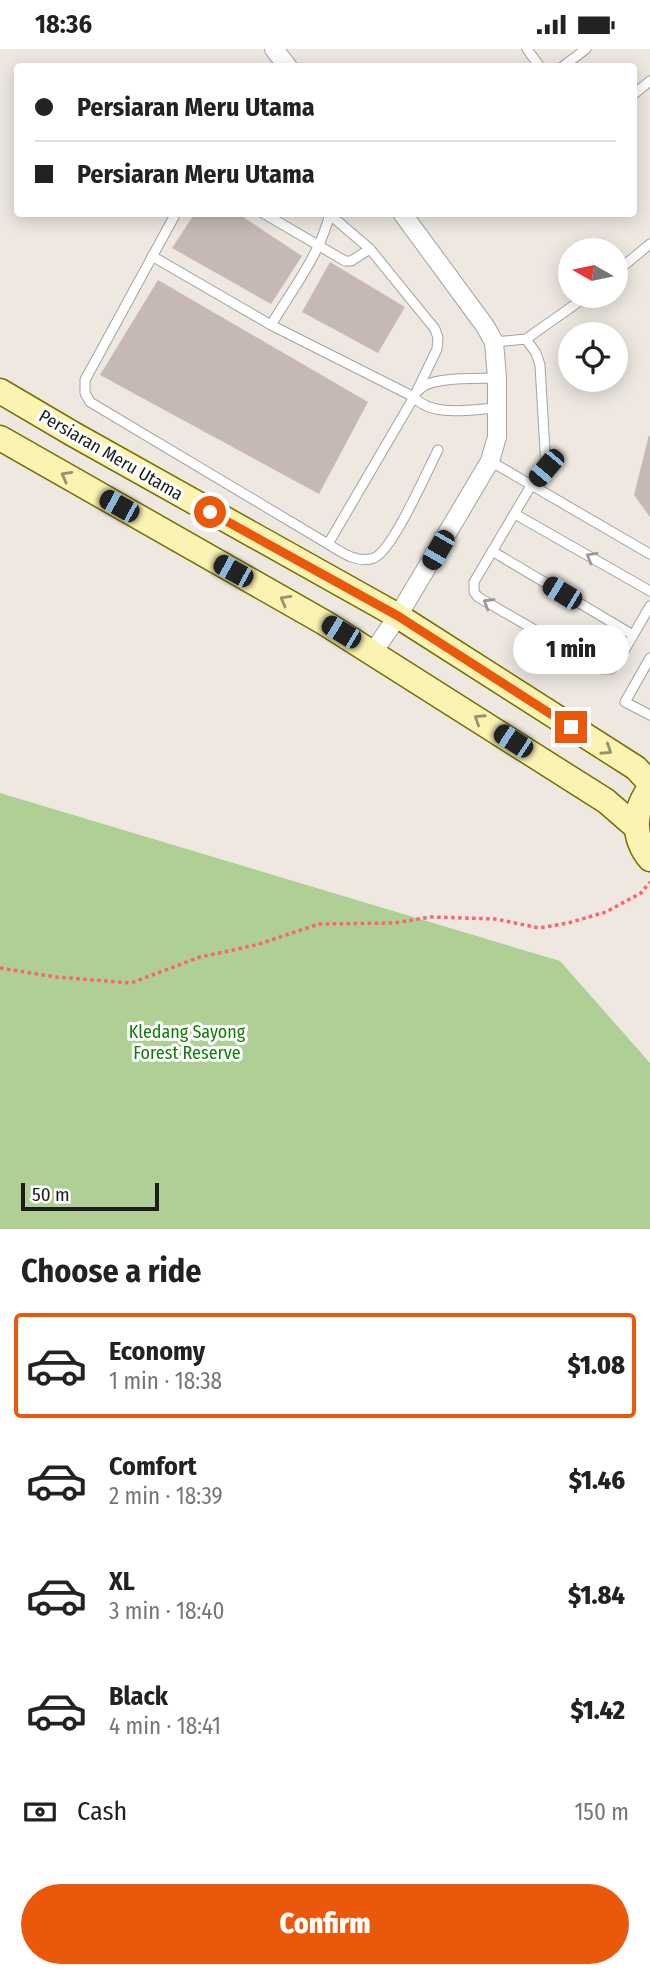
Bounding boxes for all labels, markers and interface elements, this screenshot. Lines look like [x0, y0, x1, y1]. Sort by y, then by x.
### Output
text: 18:36 [35, 9, 92, 40]
text: Persiaran Meru Utama [77, 92, 315, 123]
text: Persiaran Meru Utama [77, 159, 315, 190]
north arrow [558, 238, 628, 308]
map controls [558, 238, 628, 392]
button: locate [558, 322, 628, 392]
street label: Persiaran Meru Utama [35, 405, 187, 505]
car [525, 445, 568, 491]
one-way arrow [60, 471, 73, 484]
car [96, 487, 143, 525]
route start [194, 496, 226, 528]
car [419, 527, 458, 573]
car [210, 552, 257, 590]
one-way arrow [585, 552, 598, 565]
car [539, 573, 586, 613]
one-way arrow [280, 595, 292, 608]
one-way arrow [482, 598, 495, 611]
car [318, 612, 365, 652]
callout: 1 min [513, 625, 629, 675]
text: 1 min [546, 635, 596, 663]
route end [555, 711, 587, 743]
one-way arrow [473, 715, 486, 728]
car [490, 721, 537, 761]
one-way arrow [599, 741, 612, 754]
park label: Kledang Sayong Forest Reserve [129, 1021, 246, 1064]
scale bar [21, 1180, 159, 1212]
text: 50 m [32, 1183, 70, 1206]
text: Choose a ride [21, 1252, 202, 1290]
icon: car [25, 1334, 88, 1397]
text: Economy [109, 1336, 205, 1367]
text: $1.08 [568, 1350, 625, 1381]
text: 1 min · 18:38 [109, 1367, 222, 1395]
icon: car [25, 1449, 88, 1512]
text: Comfort [109, 1451, 197, 1482]
text: $1.46 [569, 1465, 625, 1496]
text: 2 min · 18:39 [109, 1482, 223, 1510]
icon: car [25, 1564, 88, 1627]
text: XL [109, 1566, 135, 1597]
text: $1.84 [568, 1580, 625, 1611]
text: 3 min · 18:40 [109, 1597, 224, 1625]
icon: car [25, 1679, 88, 1742]
text: Black [109, 1681, 168, 1712]
text: $1.42 [571, 1695, 625, 1726]
text: 4 min · 18:41 [109, 1712, 221, 1740]
icon: cash [21, 1793, 59, 1831]
text: Cash [77, 1796, 127, 1827]
text: 150 m [574, 1798, 629, 1826]
button: Confirm [21, 1884, 629, 1964]

